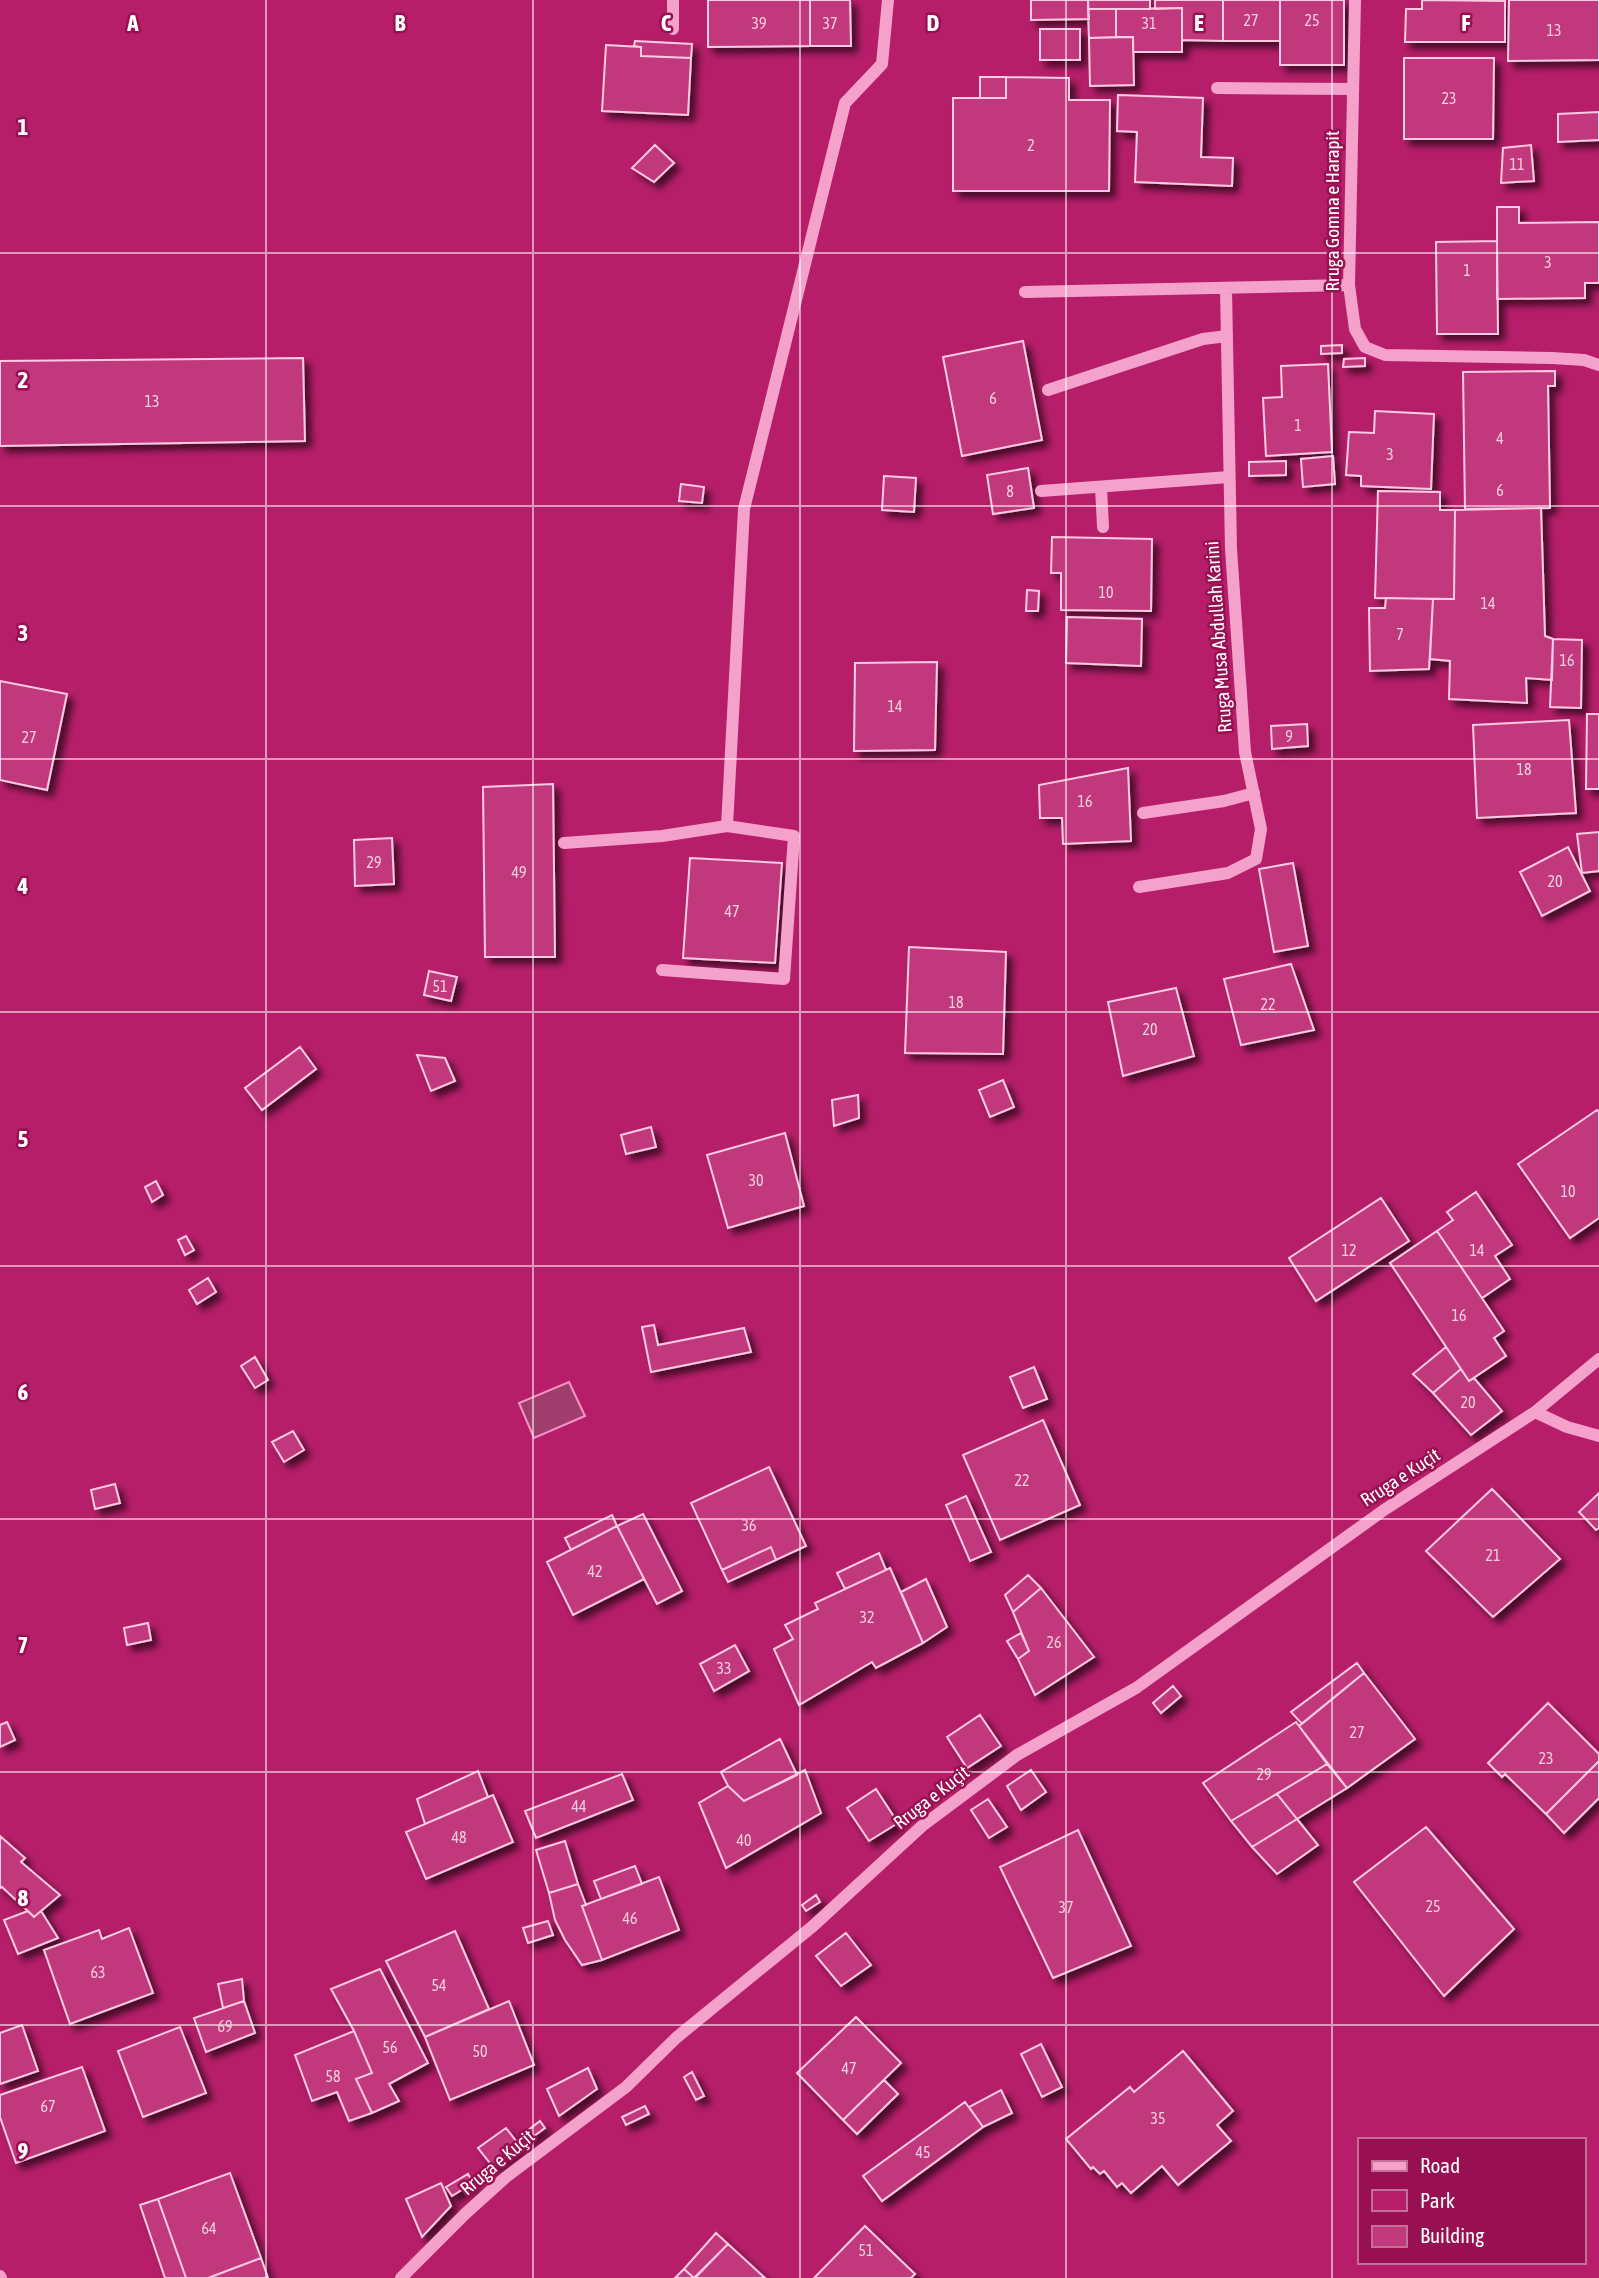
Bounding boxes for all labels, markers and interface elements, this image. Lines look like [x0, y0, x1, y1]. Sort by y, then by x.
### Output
text: A [126, 10, 139, 36]
text: B [395, 10, 406, 36]
text: C [661, 10, 672, 36]
text: D [927, 10, 940, 36]
text: E [1194, 10, 1204, 36]
text: F [1461, 10, 1471, 36]
house number: 27 [1243, 11, 1259, 29]
house number: 25 [1304, 11, 1320, 29]
house number: 39 [751, 14, 767, 32]
house number: 37 [822, 14, 838, 32]
house number: 31 [1141, 14, 1157, 32]
house number: 13 [1546, 21, 1562, 39]
house number: 23 [1441, 89, 1457, 107]
text: 1 [18, 114, 29, 140]
street label: Rruga Gomna e Harapit [1321, 131, 1343, 291]
house number: 2 [1027, 136, 1035, 154]
house number: 11 [1509, 155, 1525, 173]
house number: 3 [1544, 253, 1552, 271]
house number: 1 [1463, 261, 1471, 279]
text: 2 [18, 367, 28, 393]
house number: 6 [989, 389, 997, 407]
house number: 13 [144, 392, 160, 410]
house number: 1 [1294, 416, 1302, 434]
house number: 4 [1496, 429, 1504, 447]
house number: 3 [1386, 445, 1394, 463]
house number: 6 [1496, 481, 1504, 499]
house number: 8 [1006, 482, 1014, 500]
street label: Rruga Musa Abdullah Karini [1200, 540, 1236, 734]
house number: 10 [1098, 583, 1114, 601]
house number: 14 [1480, 594, 1496, 612]
text: 3 [18, 620, 28, 646]
house number: 7 [1396, 625, 1404, 643]
house number: 16 [1559, 651, 1575, 669]
house number: 14 [887, 697, 903, 715]
house number: 9 [1285, 727, 1293, 745]
house number: 27 [21, 728, 37, 746]
house number: 18 [1516, 760, 1532, 778]
house number: 16 [1077, 792, 1093, 810]
house number: 29 [366, 853, 382, 871]
house number: 49 [511, 863, 527, 881]
house number: 20 [1547, 872, 1563, 890]
text: 4 [17, 873, 29, 899]
house number: 47 [724, 902, 740, 920]
house number: 51 [432, 977, 448, 995]
house number: 18 [948, 993, 964, 1011]
house number: 22 [1260, 995, 1276, 1013]
house number: 20 [1142, 1020, 1158, 1038]
text: 5 [18, 1126, 29, 1152]
house number: 30 [748, 1171, 764, 1189]
house number: 10 [1560, 1182, 1576, 1200]
house number: 12 [1341, 1241, 1357, 1259]
house number: 14 [1469, 1241, 1485, 1259]
house number: 16 [1451, 1306, 1467, 1324]
text: 6 [18, 1379, 29, 1405]
house number: 20 [1460, 1393, 1476, 1411]
street label: Rruga e Kuçit [1356, 1443, 1444, 1511]
house number: 22 [1014, 1471, 1030, 1489]
house number: 36 [741, 1516, 757, 1534]
house number: 21 [1485, 1546, 1501, 1564]
house number: 42 [587, 1562, 603, 1580]
house number: 32 [859, 1608, 875, 1626]
text: 7 [18, 1632, 28, 1658]
house number: 26 [1046, 1633, 1062, 1651]
house number: 33 [716, 1659, 732, 1677]
house number: 27 [1349, 1723, 1365, 1741]
house number: 23 [1538, 1749, 1554, 1767]
street label: Rruga e Kuçit [889, 1761, 973, 1833]
house number: 29 [1256, 1765, 1272, 1783]
house number: 44 [571, 1797, 587, 1815]
house number: 48 [451, 1828, 467, 1846]
house number: 40 [736, 1831, 752, 1849]
text: 8 [18, 1885, 29, 1911]
house number: 25 [1425, 1897, 1441, 1915]
house number: 37 [1058, 1898, 1074, 1916]
house number: 46 [622, 1909, 638, 1927]
house number: 63 [90, 1963, 106, 1981]
house number: 54 [431, 1976, 447, 1994]
house number: 69 [217, 2017, 233, 2035]
house number: 56 [382, 2038, 398, 2056]
house number: 50 [472, 2042, 488, 2060]
house number: 47 [841, 2059, 857, 2077]
house number: 58 [325, 2067, 341, 2085]
house number: 67 [40, 2097, 56, 2115]
house number: 35 [1150, 2109, 1166, 2127]
street label: Rruga e Kuçit [455, 2125, 539, 2199]
text: 9 [18, 2138, 29, 2164]
legend [1358, 2138, 1585, 2264]
house number: 45 [915, 2143, 931, 2161]
text: Road [1420, 2153, 1460, 2177]
text: Park [1420, 2188, 1455, 2212]
house number: 64 [201, 2219, 217, 2237]
text: Building [1420, 2223, 1484, 2247]
house number: 51 [858, 2241, 874, 2259]

